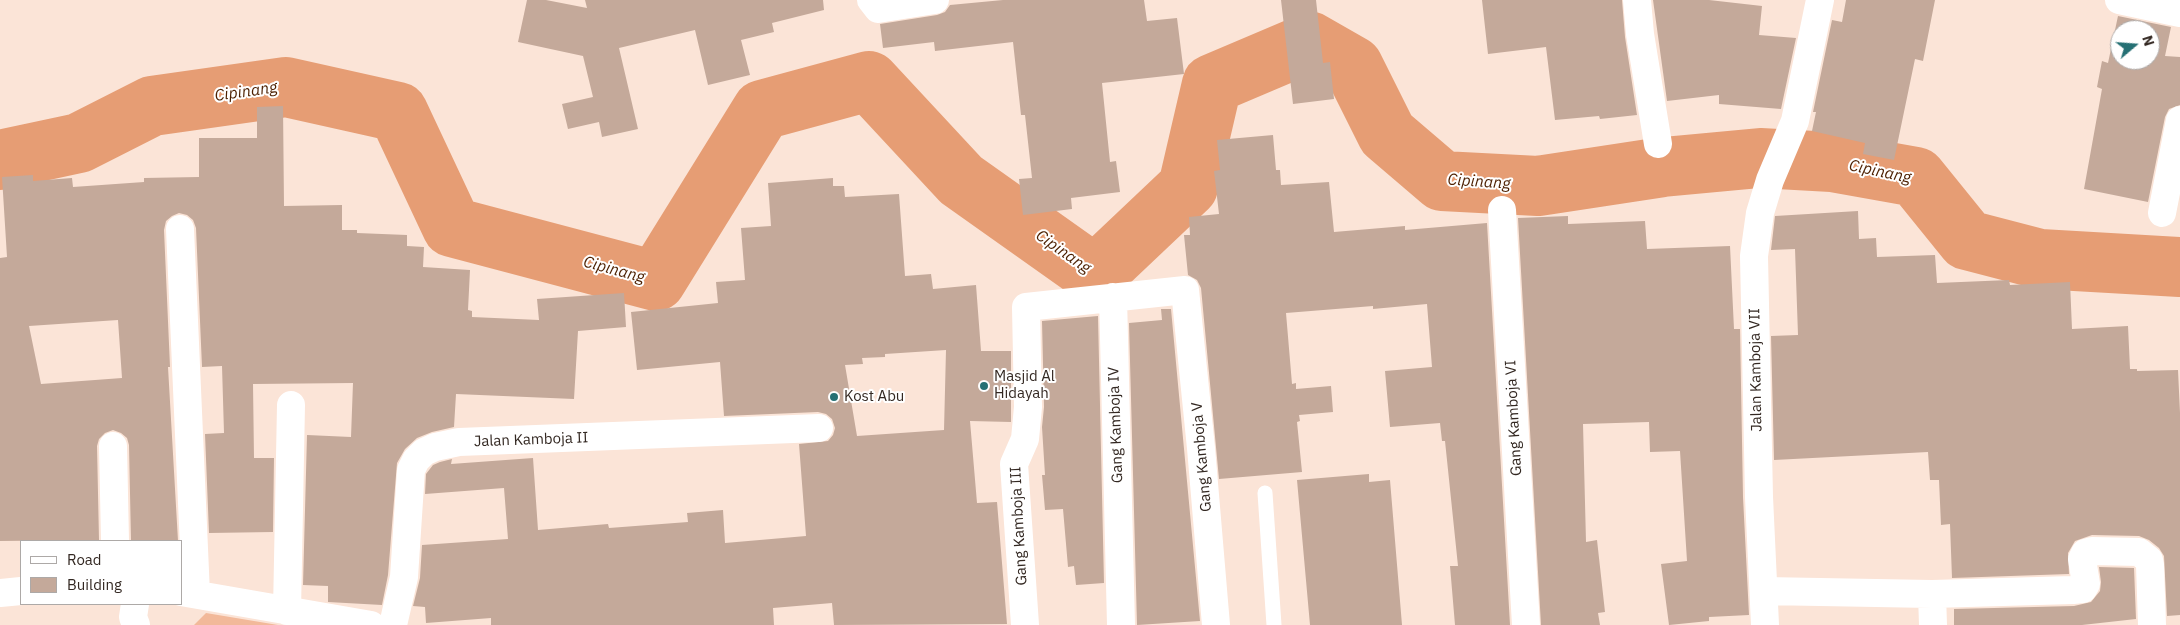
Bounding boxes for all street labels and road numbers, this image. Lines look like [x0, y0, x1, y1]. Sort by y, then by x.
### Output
street label: Jalan Kamboja VII [1746, 308, 1766, 432]
street label: Gang Kamboja VI [1502, 359, 1526, 477]
street label: Gang Kamboja IV [1105, 367, 1127, 483]
street label: Gang Kamboja V [1188, 401, 1216, 513]
street label: Jalan Kamboja II [473, 429, 589, 451]
street label: Gang Kamboja III [1007, 466, 1031, 586]

